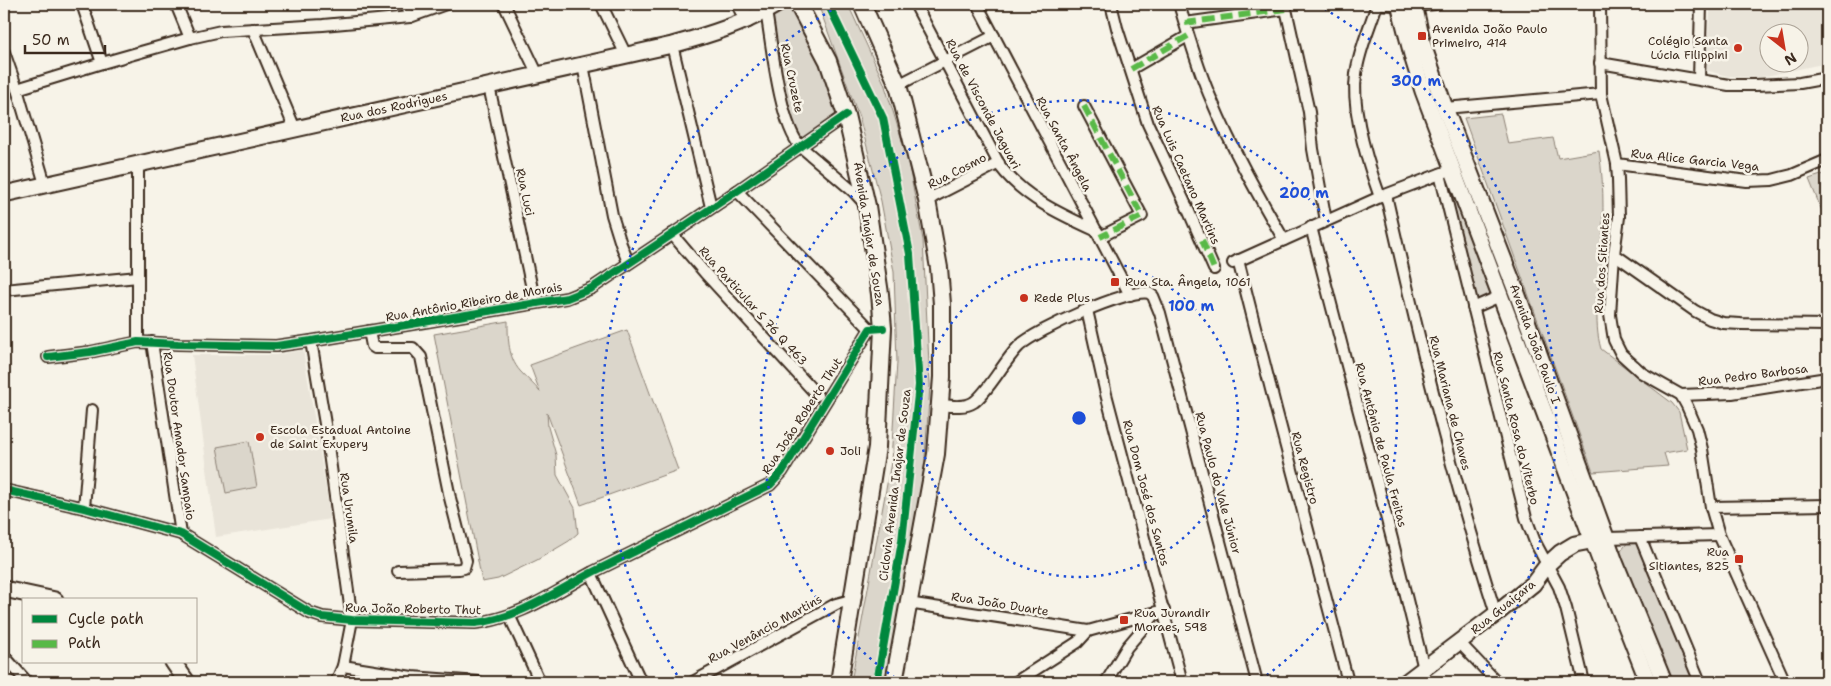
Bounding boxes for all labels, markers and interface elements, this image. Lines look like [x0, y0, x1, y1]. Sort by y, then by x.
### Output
place label: Avenida João Paulo Primeiro, 414 [1432, 21, 1548, 51]
scale bar [25, 22, 105, 54]
north arrow [1758, 22, 1808, 72]
text: 50 m [32, 30, 70, 50]
marker: Avenida João Paulo Primeiro, 414 [1416, 30, 1428, 42]
place label: Colégio Santa Lúcia Filippini [1648, 33, 1729, 63]
street label: Rua de Visconde Jaguari [942, 36, 1024, 172]
street label: Rua Cruzete [777, 42, 807, 114]
marker: Colégio Santa Lúcia Filippini [1732, 42, 1744, 54]
text: N [1781, 49, 1800, 70]
text: 300 m [1391, 71, 1441, 91]
street label: Rua dos Rodrigues [339, 88, 449, 126]
street label: Rua Santa Ângela [1032, 94, 1096, 195]
street label: Rua Luis Caetano Martins [1148, 103, 1224, 247]
street label: Rua Alice Garcia Vega [1630, 145, 1760, 175]
street label: Rua Cosmo [925, 149, 989, 193]
street label: Avenida Inajar de Souza [850, 161, 888, 308]
street label: Rua Luci [512, 167, 538, 217]
text: 200 m [1279, 183, 1329, 203]
street label: Rua dos Sitiantes [1590, 212, 1614, 314]
street label: Rua Particular S 76 Q 463 [695, 243, 811, 369]
place label: Rua Sta. Ângela, 1061 [1125, 274, 1251, 290]
marker: Rua Sta. Ângela, 1061 [1109, 276, 1121, 288]
street label: Rua Antônio Ribeiro de Morais [384, 279, 564, 325]
street label: Avenida João Paulo I [1506, 282, 1564, 406]
place label: Rede Plus [1034, 290, 1090, 306]
marker: Rede Plus [1018, 292, 1030, 304]
text: 100 m [1168, 296, 1214, 316]
street label: Rua Mariana de Chaves [1425, 334, 1475, 472]
street label: Rua Santa Rosa do Viterbo [1489, 350, 1543, 506]
street label: Rua Doutor Amador Sampaio [159, 351, 199, 521]
street label: Rua João Roberto Thut [758, 355, 846, 477]
street label: Rua Pedro Barbosa [1697, 360, 1809, 390]
street label: Rua Antônio de Paula Freitas [1351, 361, 1411, 529]
street label: Ciclovia Avenida Inajar de Souza [875, 387, 915, 582]
centre of rings [1070, 409, 1088, 427]
street label: Rua Paulo do Vale Júnior [1191, 410, 1245, 556]
street label: Rua Dom José dos Santos [1119, 418, 1173, 568]
place label: Escola Estadual Antoine de Saint Exupery [270, 422, 411, 452]
street label: Rua Registro [1288, 430, 1322, 506]
marker: Escola Estadual Antoine de Saint Exupery [254, 431, 266, 443]
place label: Joli [840, 443, 861, 459]
marker: Joli [824, 445, 836, 457]
street label: Rua Urumila [336, 472, 362, 545]
place label: Rua Sitiantes, 825 [1649, 544, 1730, 574]
marker: Rua Sitiantes, 825 [1733, 553, 1745, 565]
street label: Rua Guaiçara [1468, 576, 1539, 638]
street label: Rua João Duarte [950, 588, 1050, 620]
street label: Rua Venâncio Martins [705, 591, 825, 667]
legend [22, 598, 198, 664]
street label: Rua João Roberto Thut [345, 600, 481, 618]
place label: Rua Jurandir Moraes, 598 [1134, 605, 1211, 635]
text: Cycle path [68, 609, 144, 629]
marker: Rua Jurandir Moraes, 598 [1118, 614, 1130, 626]
text: Path [68, 633, 101, 653]

